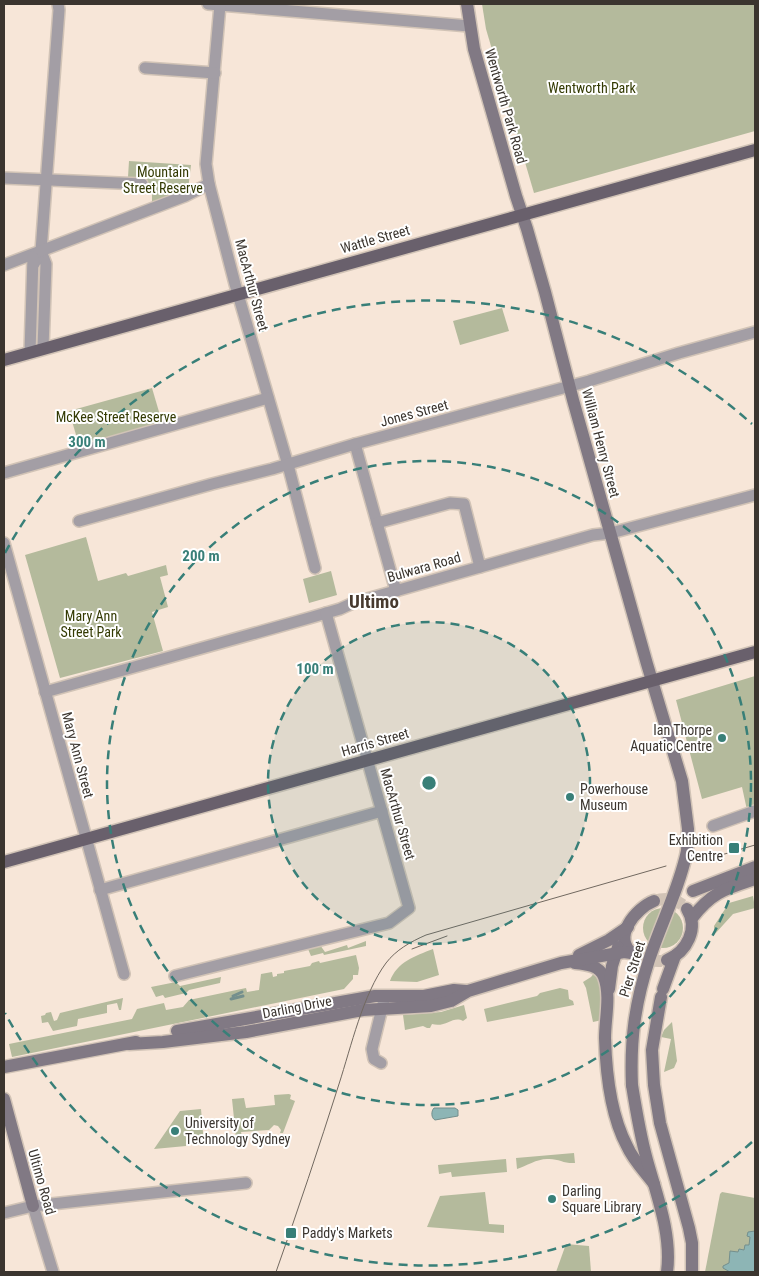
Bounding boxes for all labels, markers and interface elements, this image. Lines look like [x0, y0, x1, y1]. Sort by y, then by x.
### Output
street label: Wentworth Park Road [482, 47, 530, 165]
park label: Wentworth Park [548, 80, 637, 96]
park label: Mountain Street Reserve [123, 164, 203, 196]
street label: Wattle Street [339, 221, 411, 257]
street label: MacArthur Street [232, 237, 272, 333]
street label: William Henry Street [579, 387, 623, 499]
street label: Jones Street [378, 396, 450, 430]
park label: McKee Street Reserve [56, 409, 177, 425]
text: 300 m [68, 433, 106, 451]
text: 200 m [182, 547, 220, 565]
street label: Bulwara Road [386, 549, 462, 585]
district label: Ultimo [349, 590, 399, 613]
park label: Mary Ann Street Park [61, 608, 122, 640]
text: 100 m [296, 660, 334, 678]
street label: Mary Ann Street [59, 710, 97, 800]
place label: Ian Thorpe Aquatic Centre [630, 722, 712, 754]
street label: Harris Street [339, 725, 411, 759]
marker: Ian Thorpe Aquatic Centre [716, 732, 728, 744]
street label: MacArthur Street [377, 766, 419, 862]
centre of rings [420, 774, 438, 792]
place label: Powerhouse Museum [580, 781, 649, 813]
marker: Powerhouse Museum [564, 791, 576, 803]
place label: Exhibition Centre [669, 832, 723, 864]
marker: Exhibition Centre [727, 841, 741, 855]
street label: Pier Street [616, 939, 648, 999]
street label: Darling Drive [261, 992, 333, 1022]
place label: University of Technology Sydney [185, 1115, 291, 1147]
marker: University of Technology Sydney [169, 1125, 181, 1137]
street label: Ultimo Road [25, 1147, 59, 1217]
place label: Darling Square Library [562, 1183, 642, 1215]
marker: Darling Square Library [546, 1193, 558, 1205]
place label: Paddy's Markets [302, 1225, 393, 1241]
marker: Paddy's Markets [284, 1226, 298, 1240]

